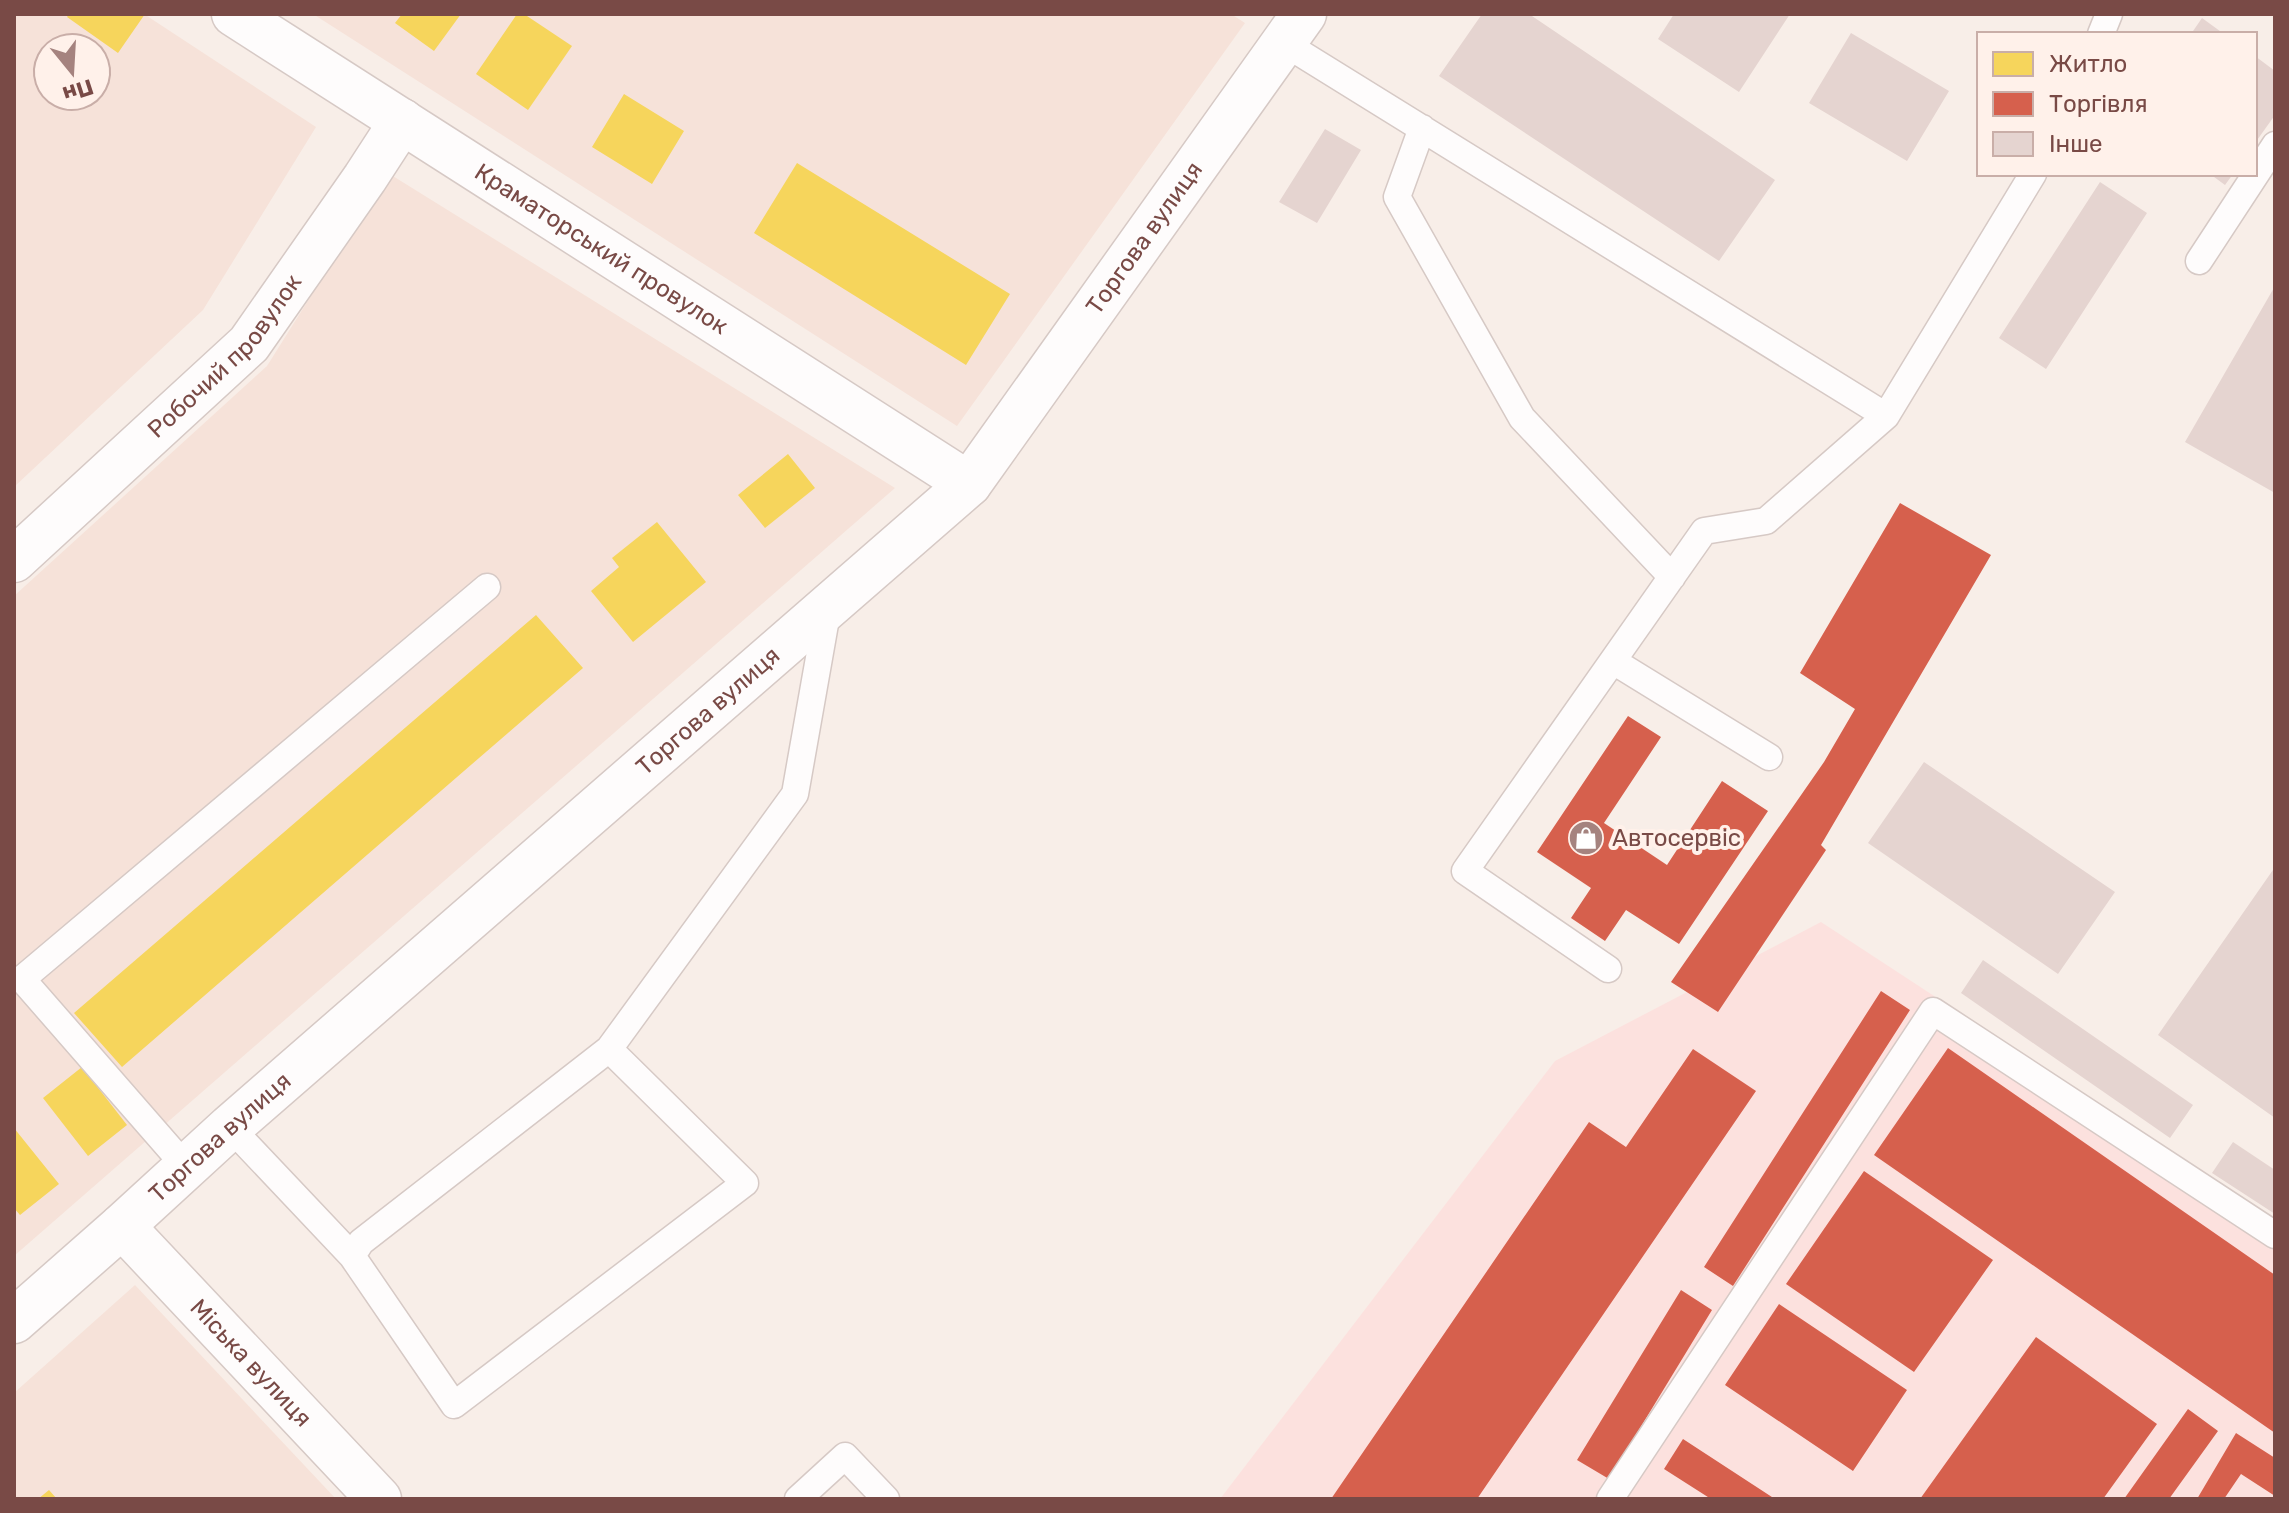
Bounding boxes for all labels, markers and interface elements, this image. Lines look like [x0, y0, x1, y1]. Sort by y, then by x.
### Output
north arrow [32, 32, 112, 112]
legend [1977, 32, 2257, 176]
text: Житло [2049, 50, 2127, 78]
text: Пн [59, 73, 97, 108]
text: Торгівля [2049, 90, 2148, 118]
text: Інше [2049, 130, 2103, 158]
street label: Торгова вулиця [1080, 156, 1208, 320]
street label: Краматорський провулок [469, 158, 733, 340]
street label: Робочий провулок [142, 269, 307, 444]
street label: Торгова вулиця [631, 641, 785, 781]
shop icon: Автосервіс [1567, 819, 1605, 857]
place label: Автосервіс [1612, 824, 1741, 852]
street label: Торгова вулиця [143, 1067, 297, 1208]
street label: Міська вулиця [184, 1293, 317, 1432]

